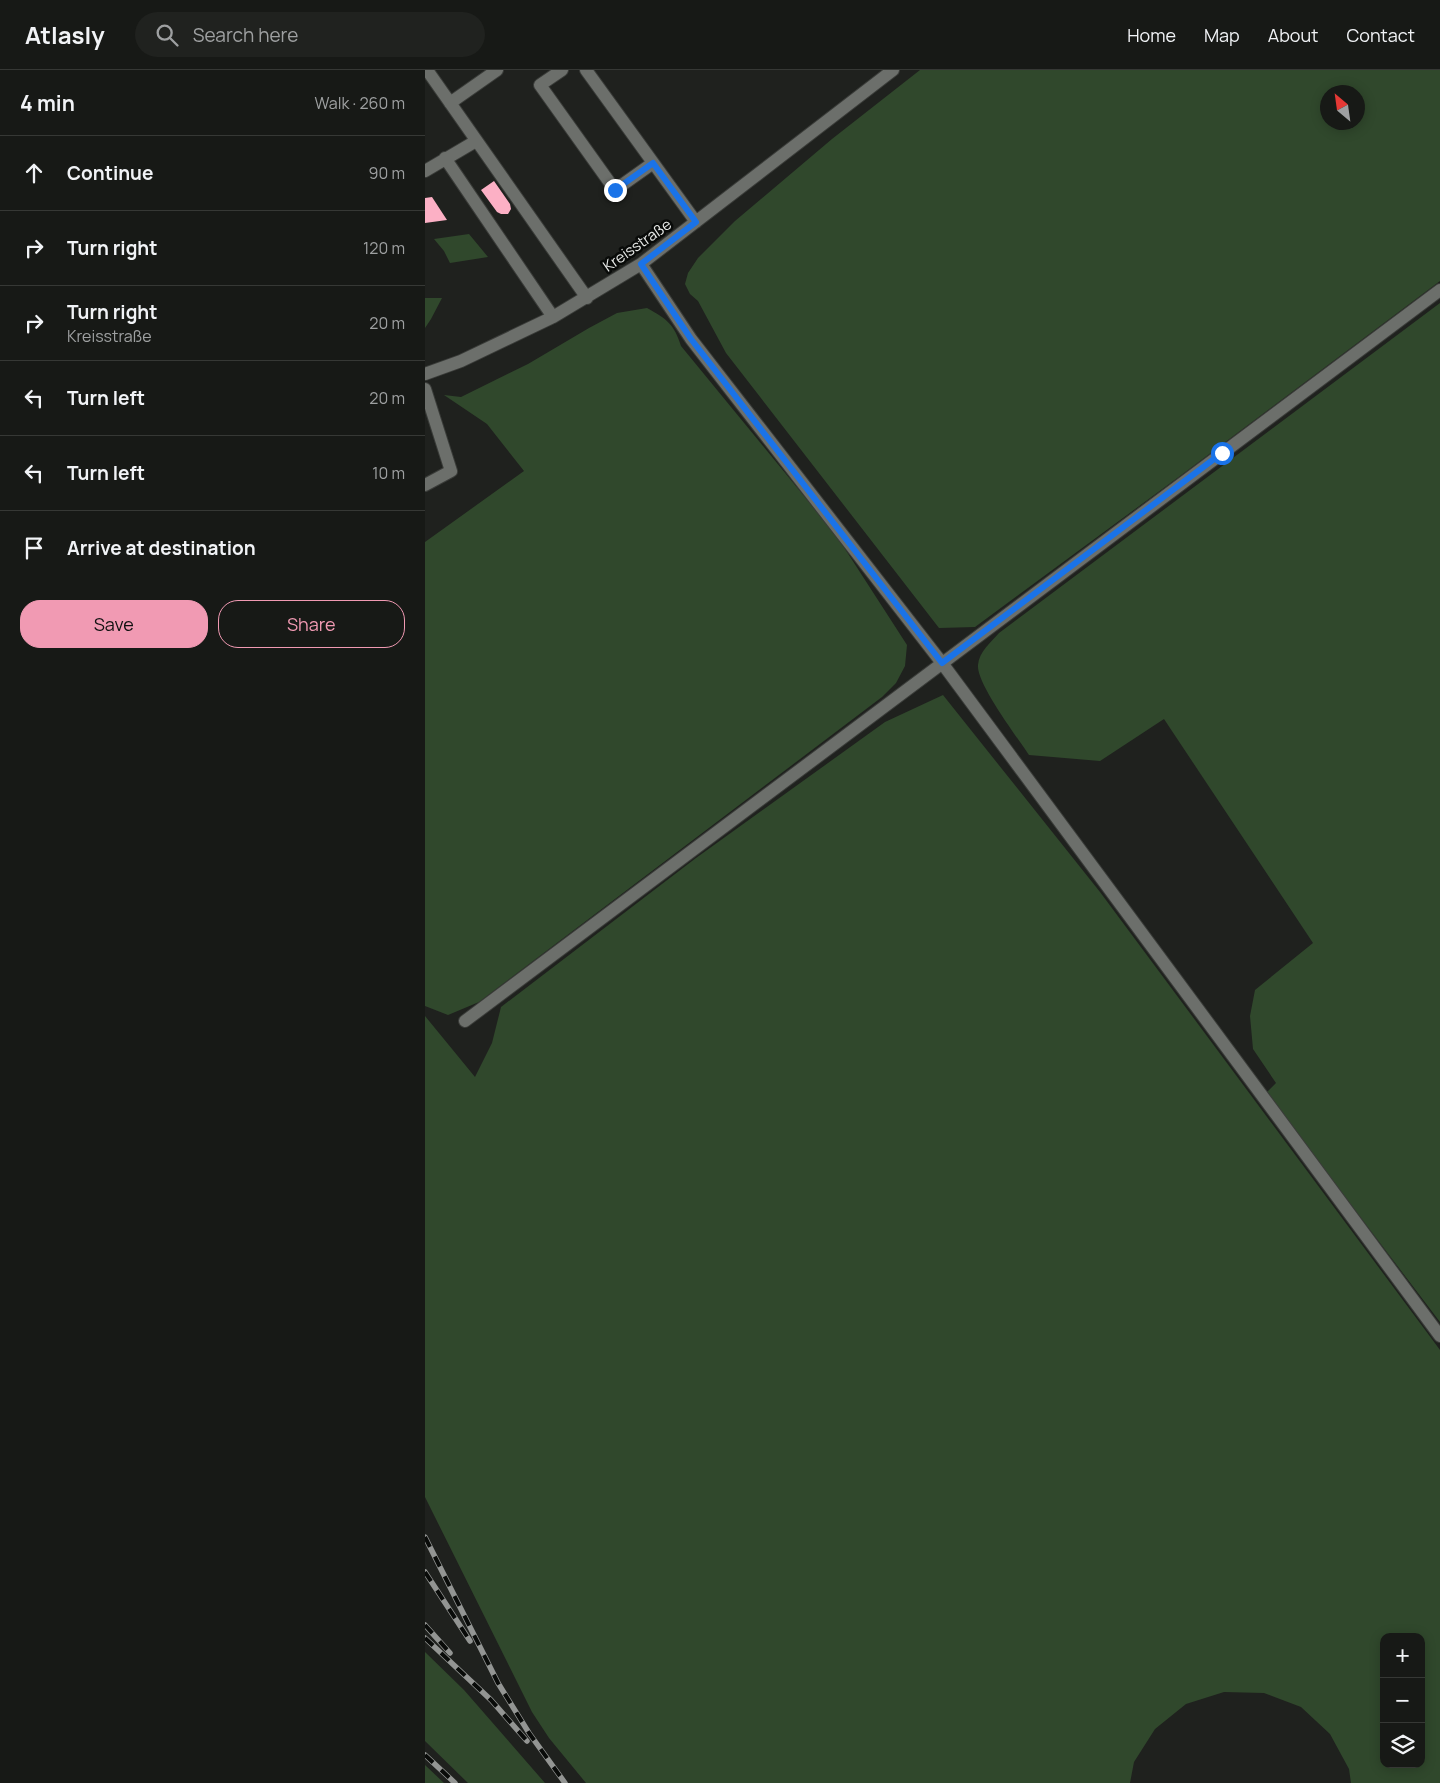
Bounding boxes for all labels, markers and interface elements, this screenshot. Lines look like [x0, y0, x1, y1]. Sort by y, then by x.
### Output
search box [135, 12, 485, 57]
text: Atlasly [25, 18, 105, 51]
icon: search [153, 21, 181, 49]
text: Search here [193, 22, 298, 48]
text: Home [1127, 23, 1176, 47]
text: Map [1204, 23, 1240, 47]
text: About [1268, 23, 1318, 47]
text: Contact [1346, 23, 1415, 47]
north arrow [1320, 85, 1365, 130]
text: 4 min [20, 89, 75, 117]
text: Walk · 260 m [315, 92, 405, 114]
icon: ahead [20, 159, 48, 187]
text: Continue [67, 160, 153, 186]
text: 90 m [369, 162, 405, 184]
route end [604, 179, 627, 202]
street label: Kreisstraße [598, 214, 676, 276]
icon: right [20, 234, 48, 262]
text: Turn right [67, 235, 157, 261]
text: 120 m [363, 237, 405, 259]
text: Turn right [67, 299, 157, 325]
icon: right [20, 309, 48, 337]
text: 20 m [369, 312, 405, 334]
text: Kreisstraße [67, 325, 152, 347]
icon: left [20, 384, 48, 412]
text: Turn left [67, 385, 145, 411]
text: 20 m [369, 387, 405, 409]
route start [1211, 442, 1234, 465]
icon: left [20, 459, 48, 487]
text: Turn left [67, 460, 145, 486]
text: 10 m [372, 462, 405, 484]
icon: arrive [20, 534, 48, 562]
text: Arrive at destination [67, 535, 256, 561]
button: Save [20, 600, 208, 648]
button: Share [218, 600, 405, 648]
map controls [1380, 1633, 1425, 1768]
button: + [1380, 1633, 1425, 1678]
button: − [1380, 1678, 1425, 1723]
button: layers [1380, 1723, 1425, 1768]

